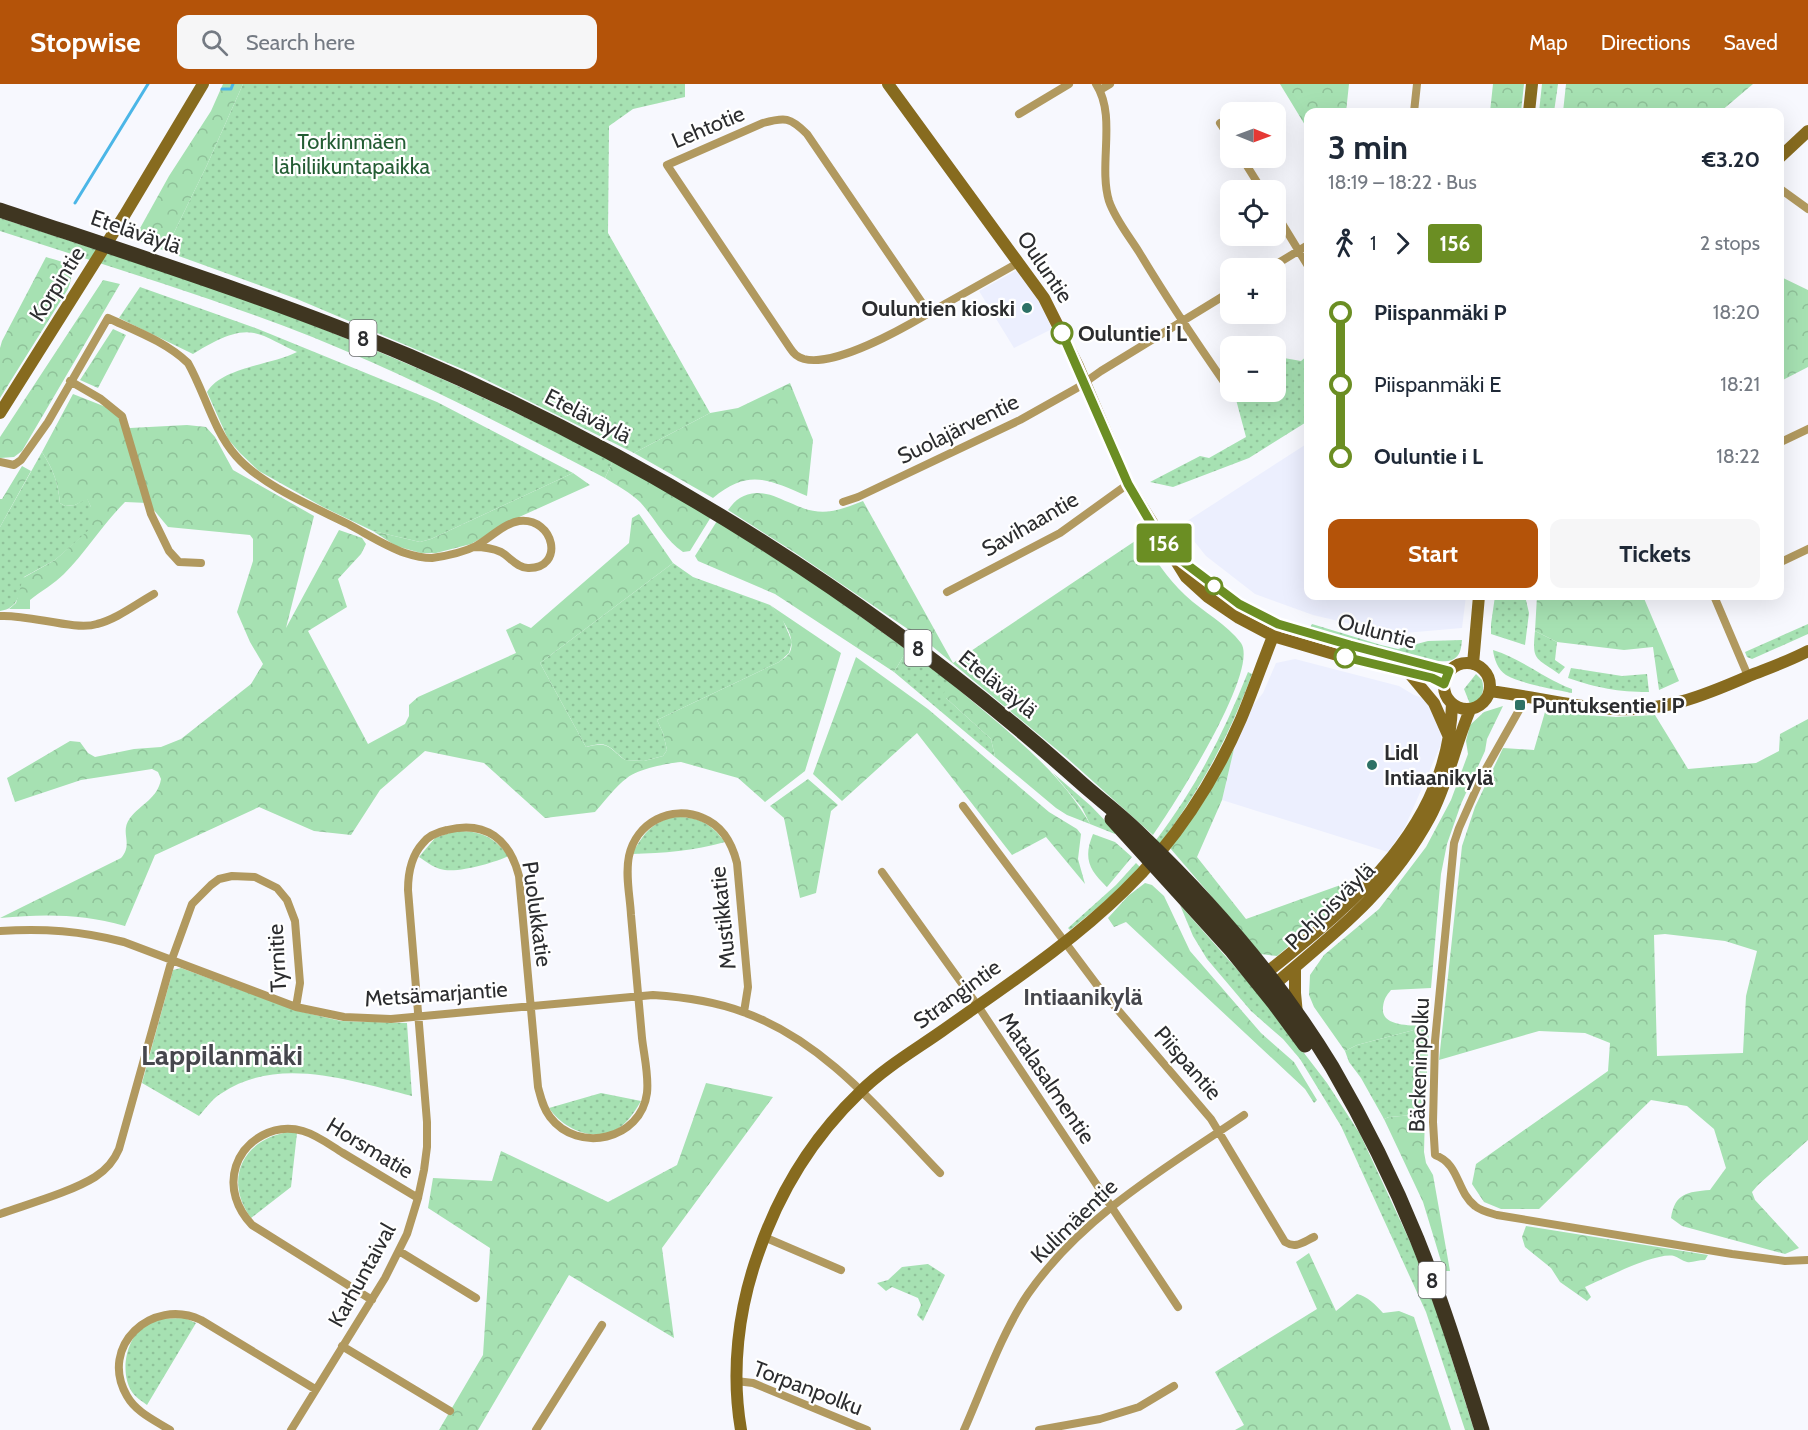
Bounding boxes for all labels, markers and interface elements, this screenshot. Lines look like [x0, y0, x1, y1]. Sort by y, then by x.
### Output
search box [177, 15, 597, 69]
text: Stopwise [30, 25, 141, 59]
icon: search [198, 26, 231, 59]
text: Search here [246, 29, 355, 56]
text: Map [1529, 30, 1568, 55]
text: Directions [1601, 30, 1690, 55]
text: Saved [1723, 30, 1778, 55]
street label: Lehtotie [668, 100, 748, 154]
north arrow [1220, 102, 1286, 168]
map controls [1220, 102, 1286, 402]
text: 3 min [1328, 127, 1408, 167]
park label: Torkinmäen lähiliikuntapaikka [274, 128, 430, 180]
text: €3.20 [1702, 146, 1760, 173]
text: 18:19 – 18:22 · Bus [1328, 170, 1477, 194]
button: locate [1220, 180, 1286, 246]
street label: Eteläväylä [87, 204, 185, 260]
street label: Ouluntie [1011, 226, 1079, 308]
icon: walk [1328, 227, 1361, 260]
icon: forward [1386, 227, 1419, 260]
text: 1 [1370, 231, 1377, 255]
text: 156 [1440, 231, 1470, 256]
text: 2 stops [1700, 231, 1760, 255]
street label: Korpintie [24, 242, 90, 326]
button: + [1220, 258, 1286, 324]
place label: Ouluntien kioski [861, 295, 1015, 322]
text: Piispanmäki P [1374, 299, 1507, 326]
text: 18:20 [1713, 300, 1760, 324]
marker: Ouluntien kioski [1020, 301, 1034, 315]
road number: 8 [350, 320, 376, 356]
place label: Ouluntie i L [1078, 320, 1187, 347]
marker: Ouluntie i L [1051, 322, 1073, 344]
button: − [1220, 336, 1286, 402]
text: Piispanmäki E [1374, 371, 1502, 398]
text: 18:21 [1720, 372, 1760, 396]
street label: Eteläväylä [540, 383, 636, 449]
street label: Suolajärventie [893, 388, 1023, 470]
text: Ouluntie i L [1374, 443, 1483, 470]
text: 18:22 [1716, 444, 1760, 468]
street label: Savihaantie [977, 486, 1083, 562]
button: Start [1328, 519, 1538, 588]
button: Tickets [1550, 519, 1760, 588]
line badge: 156 [1130, 524, 1198, 562]
text: 156 [1149, 531, 1179, 556]
unlabelled marker [1205, 577, 1223, 595]
street label: Ouluntie [1335, 608, 1419, 654]
road number: 8 [904, 630, 932, 666]
street label: Eteläväylä [953, 644, 1043, 724]
unlabelled marker [1334, 646, 1356, 668]
place label: Puntuksentie i P [1532, 692, 1685, 719]
marker: Puntuksentie i P [1513, 698, 1527, 712]
place label: Lidl Intiaanikylä [1384, 739, 1493, 791]
marker: Lidl Intiaanikylä [1365, 758, 1379, 772]
street label: Pohjoisväylä [1279, 856, 1381, 955]
street label: Puolukkatie [516, 860, 558, 968]
street label: Mustikkatie [704, 865, 742, 971]
street label: Tyrnitie [262, 923, 292, 993]
street label: Strangintie [908, 953, 1006, 1035]
street label: Metsämarjantie [364, 976, 508, 1012]
district label: Intiaanikylä [1023, 982, 1143, 1011]
street label: Bäckeninpolku [1403, 997, 1435, 1133]
street label: Matalasalmentie [993, 1007, 1101, 1149]
street label: Piispantie [1149, 1020, 1227, 1106]
district label: Lappilanmäki [141, 1038, 303, 1072]
street label: Horsmatie [322, 1112, 418, 1184]
street label: Kulimäentie [1025, 1173, 1123, 1269]
street label: Karhuntaival [322, 1218, 402, 1332]
road number: 8 [1418, 1262, 1446, 1298]
street label: Torpanpolku [749, 1355, 867, 1421]

